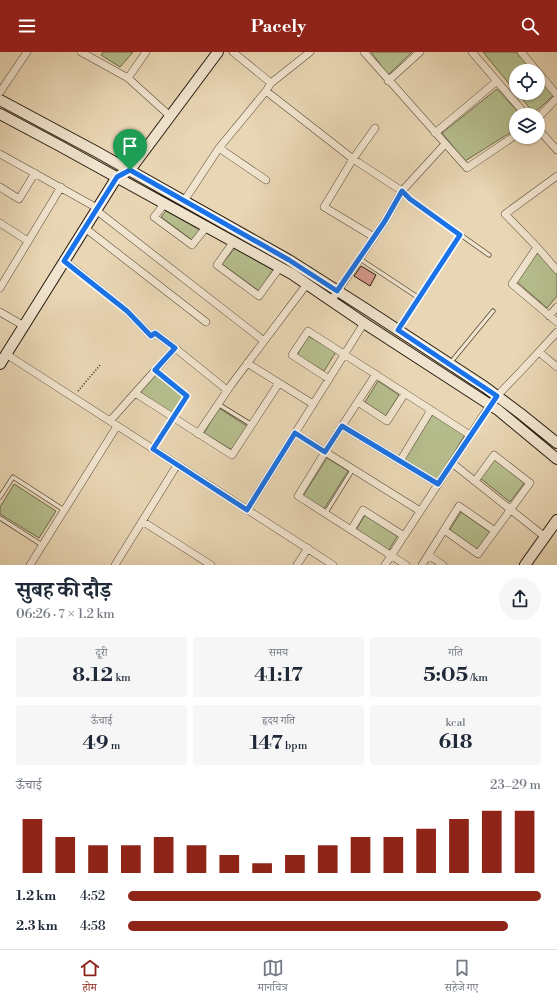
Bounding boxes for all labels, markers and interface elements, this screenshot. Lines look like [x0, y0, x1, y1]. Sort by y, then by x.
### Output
icon: menu [16, 15, 38, 37]
text: Pacely [251, 15, 306, 38]
icon: search [519, 15, 541, 37]
map controls [509, 64, 545, 144]
button: locate [509, 64, 545, 100]
button: layers [509, 108, 545, 144]
pin [113, 129, 147, 170]
icon: arrive [119, 135, 141, 157]
text: सुबह की दौड़ [16, 577, 111, 604]
button: share [499, 578, 541, 620]
text: 06:26 · 7 × 1.2 km [16, 606, 115, 622]
text: दूरी [96, 646, 107, 660]
text: समय [269, 646, 288, 660]
text: गति [448, 646, 463, 660]
text: 8.12 [72, 663, 113, 688]
text: 41:17 [254, 663, 303, 688]
text: 5:05 [423, 663, 468, 688]
text: km [113, 671, 131, 685]
text: /km [468, 671, 488, 685]
text: ऊँचाई [91, 714, 112, 728]
text: हृदय गति [262, 714, 295, 728]
text: kcal [446, 716, 465, 730]
text: 618 [438, 730, 473, 755]
text: 49 [83, 731, 109, 756]
text: 147 [250, 731, 283, 756]
text: m [109, 739, 120, 753]
text: bpm [283, 739, 307, 753]
text: ऊँचाई [16, 777, 42, 793]
text: 23–29 m [490, 777, 541, 793]
text: 1.2 km [16, 888, 56, 904]
text: 4:52 [80, 888, 105, 904]
text: 2.3 km [16, 918, 57, 934]
text: 4:58 [80, 918, 106, 934]
tab: होम [79, 957, 101, 998]
tab: मानचित्र [258, 957, 288, 998]
tab: सहेजे गए [445, 957, 478, 998]

